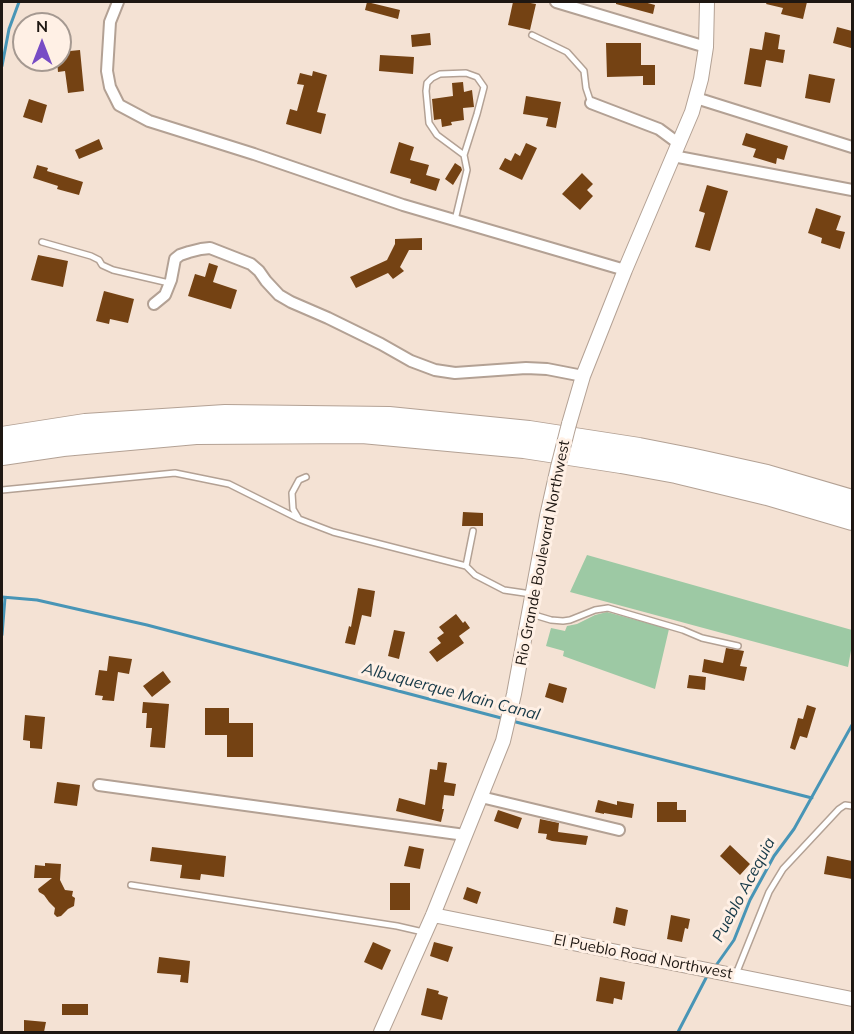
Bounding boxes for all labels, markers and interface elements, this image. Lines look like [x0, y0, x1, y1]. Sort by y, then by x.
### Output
north arrow [12, 12, 72, 72]
text: N [36, 16, 48, 36]
street label: Rio Grande Boulevard Northwest [512, 439, 574, 667]
water label: Albuquerque Main Canal [360, 659, 542, 725]
water label: Pueblo Acequia [708, 835, 780, 945]
street label: El Pueblo Road Northwest [552, 931, 734, 983]

